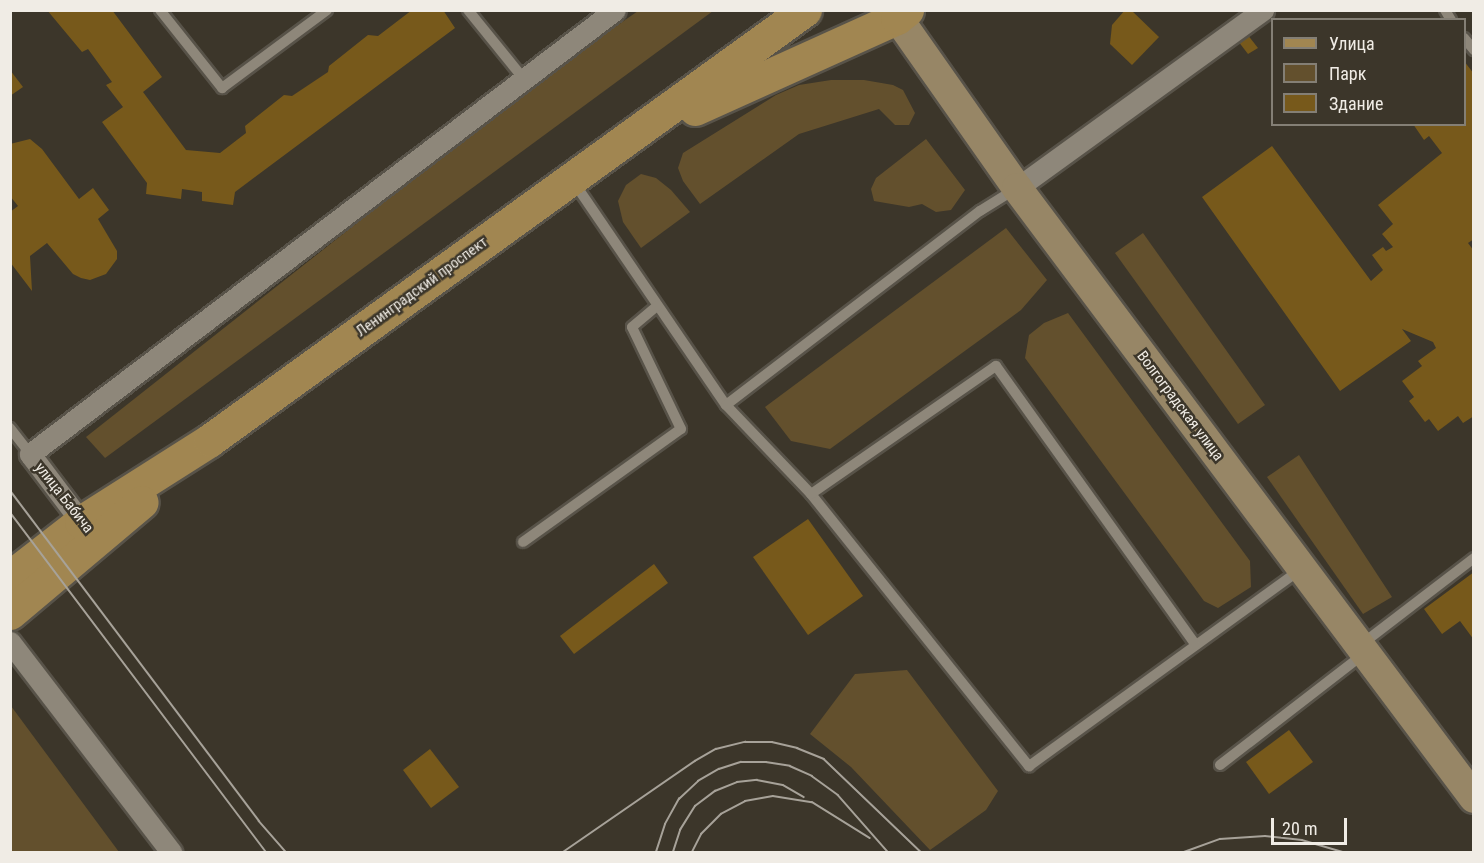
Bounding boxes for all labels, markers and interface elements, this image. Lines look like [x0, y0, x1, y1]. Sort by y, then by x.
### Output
legend [1271, 18, 1466, 126]
text: Улица [1329, 33, 1375, 54]
text: Парк [1329, 63, 1366, 84]
text: Здание [1329, 93, 1383, 114]
street label: Ленинградский проспект [353, 233, 491, 341]
street label: Волгоградская улица [1133, 348, 1227, 464]
street label: улица Бабича [31, 459, 97, 537]
scale bar [1274, 806, 1350, 844]
text: 20 m [1282, 818, 1317, 839]

